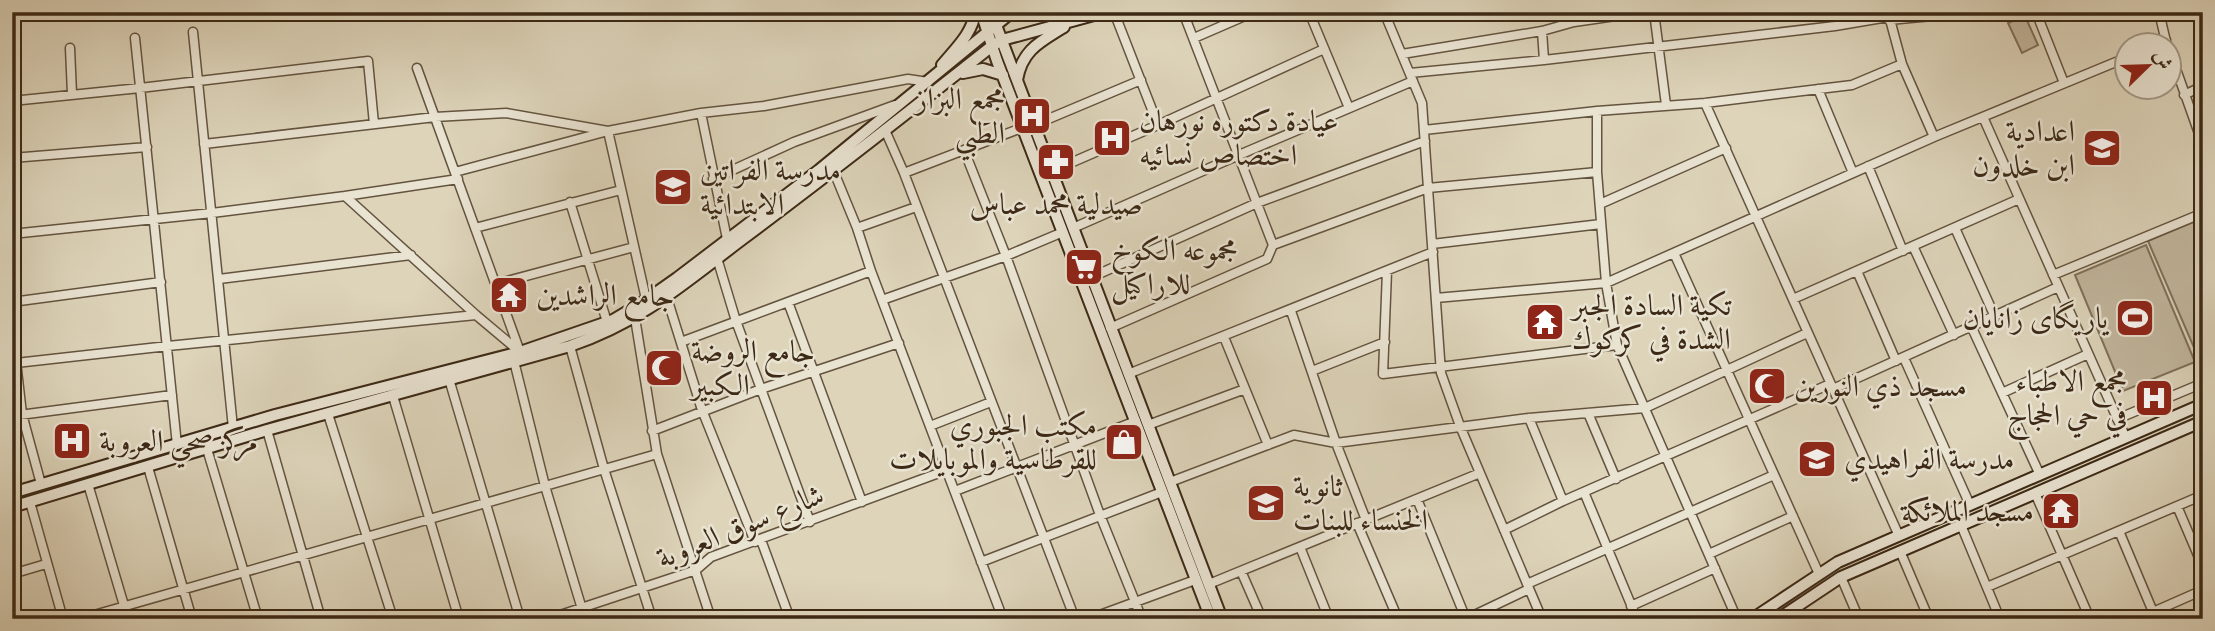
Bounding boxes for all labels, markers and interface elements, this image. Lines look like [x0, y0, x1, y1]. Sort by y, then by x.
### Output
north arrow [2114, 32, 2184, 102]
text: ش [2148, 46, 2177, 73]
place label: مجمع البزاز الطبي [912, 81, 1005, 161]
hospital icon: مجمع البزاز الطبي [1011, 95, 1053, 137]
place label: عيادة دكتوره نورهان اختصاص نسائيه [1139, 103, 1338, 174]
place label: اعدادية ابن خلدون [1972, 113, 2075, 184]
hospital icon: عيادة دكتوره نورهان اختصاص نسائيه [1091, 117, 1133, 159]
school or university icon: اعدادية ابن خلدون [2081, 127, 2123, 169]
pharmacy icon: صيدلية محمد عباس [1035, 141, 1077, 183]
place label: مدرسة الفراتين الابتدائية [700, 152, 841, 223]
school or university icon: مدرسة الفراتين الابتدائية [652, 166, 694, 208]
place label: صيدلية محمد عباس [969, 186, 1143, 223]
place label: مجموعه الكوخ للاراكيل [1111, 232, 1238, 305]
supermarket icon: مجموعه الكوخ للاراكيل [1063, 246, 1105, 288]
temple icon: جامع الراشدين [488, 274, 530, 316]
place label: جامع الراشدين [536, 277, 674, 322]
place label: تكية السادة الجبر الشدة في كركوك [1569, 287, 1732, 363]
sports icon: یاریگای زانایان [2114, 297, 2156, 339]
place label: یاریگای زانایان [1963, 299, 2109, 337]
temple icon: تكية السادة الجبر الشدة في كركوك [1524, 301, 1566, 343]
place label: جامع الروضة الكبير [688, 333, 815, 404]
mosque icon: جامع الروضة الكبير [643, 347, 685, 389]
place label: مجمع الاطباء في حي الحجاج [2007, 363, 2127, 441]
mosque icon: مسجد ذي النورين [1746, 365, 1788, 407]
place label: مسجد ذي النورين [1794, 368, 1967, 410]
hospital icon: مجمع الاطباء في حي الحجاج [2133, 377, 2175, 419]
place label: مكتب الجبوري للقرطاسية والموبايلات [889, 407, 1097, 478]
hospital icon: مركز صحي العروبة [51, 420, 93, 462]
shop icon: مكتب الجبوري للقرطاسية والموبايلات [1103, 421, 1145, 463]
place label: مركز صحي العروبة [99, 423, 258, 469]
school or university icon: مدرسة الفراهيدي [1796, 438, 1838, 480]
place label: مدرسة الفراهيدي [1844, 441, 2014, 483]
place label: ثانوية الخنساء للبنات [1293, 468, 1428, 539]
street label: شارع سوق العروبة [651, 476, 832, 582]
school or university icon: ثانوية الخنساء للبنات [1245, 482, 1287, 524]
temple icon: مسجد الملائكة [2040, 490, 2082, 532]
place label: مسجد الملائكة [1899, 493, 2034, 530]

